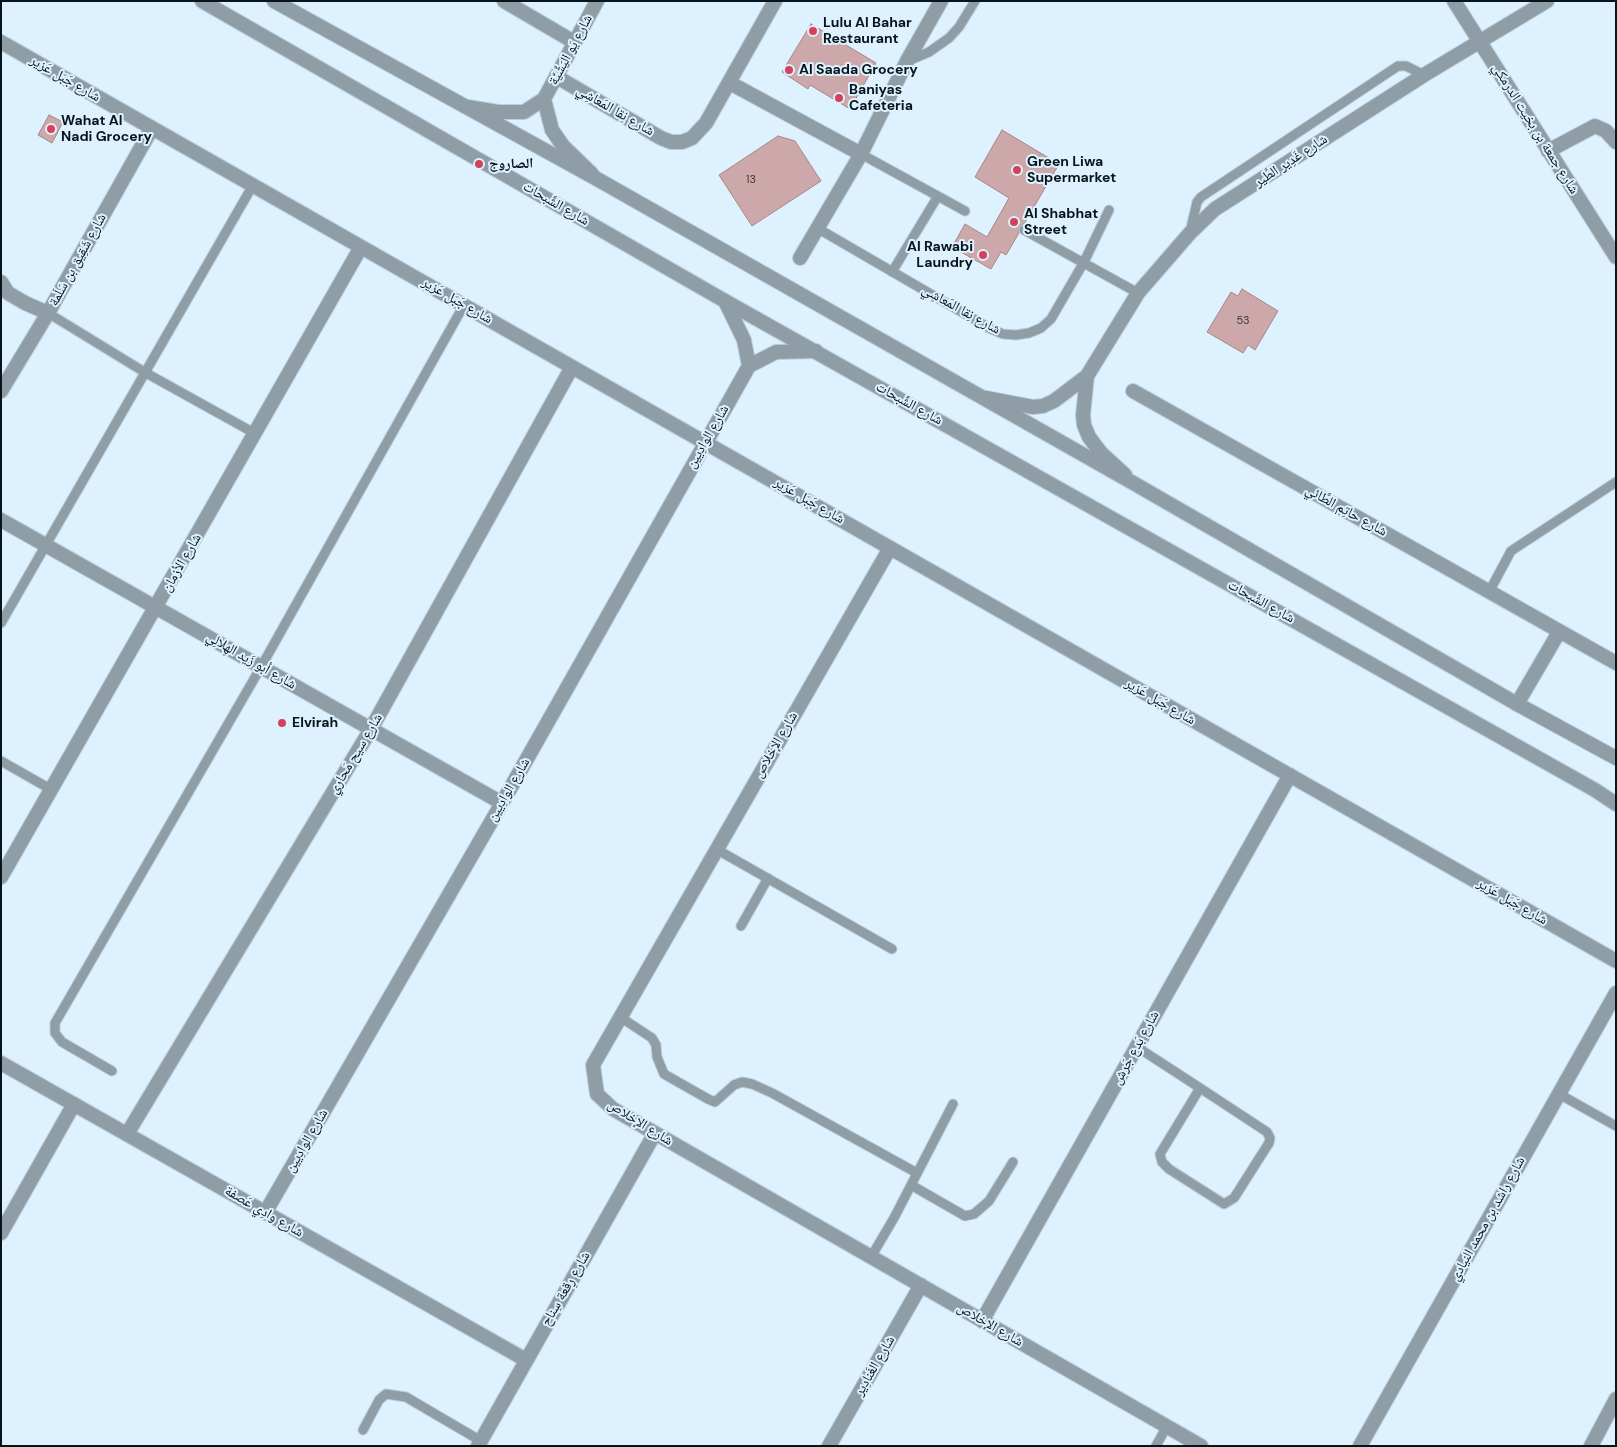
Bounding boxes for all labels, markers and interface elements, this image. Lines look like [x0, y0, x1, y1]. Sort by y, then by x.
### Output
street label: شارع يَو اليَشِّيَّة [545, 12, 597, 88]
place label: Lulu Al Bahar Restaurant [823, 15, 912, 48]
marker: Lulu Al Bahar Restaurant [807, 25, 819, 37]
street label: شارع جَبَل عَزير [27, 52, 103, 106]
street label: شارع جمعة بن بخيت الدرمكي [1488, 61, 1582, 197]
place label: Al Saada Grocery [799, 62, 918, 78]
marker: Al Saada Grocery [783, 64, 795, 76]
street label: شارع نِقا المَعاشِي [573, 82, 657, 140]
place label: Baniyas Cafeteria [849, 82, 913, 114]
marker: Baniyas Cafeteria [833, 92, 845, 104]
place label: Wahat Al Nadi Grocery [61, 113, 152, 146]
marker: Wahat Al Nadi Grocery [45, 123, 57, 135]
street label: شارع غَدِير الطَّير [1251, 131, 1331, 191]
place label: Green Liwa Supermarket [1027, 154, 1116, 186]
place label: الصاروج [489, 156, 533, 172]
marker: الصاروج [473, 158, 485, 170]
marker: Green Liwa Supermarket [1011, 164, 1023, 176]
house number: 13 [746, 173, 756, 187]
street label: شارع الشَّبحات [520, 178, 592, 230]
place label: Al Shabhat Street [1024, 206, 1098, 238]
street label: شارع شَقِيق بن سَلَمة [46, 211, 110, 309]
marker: Al Shabhat Street [1008, 216, 1020, 228]
place label: Al Rawabi Laundry [907, 239, 973, 272]
marker: Al Rawabi Laundry [977, 249, 989, 261]
street label: شارع جَبَل عَزير [419, 274, 495, 328]
street label: شارع نِقا المَعاشِي [919, 282, 1003, 338]
house number: 53 [1236, 314, 1250, 328]
street label: شارع الشَّبحات [873, 379, 945, 429]
street label: شارع الوادِيين [683, 402, 733, 472]
street label: شارع جَبَل عَزير [771, 474, 847, 528]
street label: شارع حاتِم الطَّائي [1302, 482, 1390, 540]
street label: شارع الأزمان [159, 531, 205, 595]
street label: شارع الشَّبحات [1225, 577, 1297, 627]
street label: شارع أبو زَيد الهِلالِي [203, 628, 299, 694]
street label: شارع جَبَل عَزير [1122, 675, 1198, 729]
street label: شارع الإخلاص [750, 709, 802, 781]
street label: شارع سيح مَحاري [325, 711, 387, 797]
place label: Elvirah [292, 715, 338, 731]
marker: Elvirah [276, 717, 288, 729]
street label: شارع الوادِيين [484, 755, 534, 825]
street label: شارع جَبَل عَزير [1474, 875, 1550, 929]
street label: شارع بَدع جَرش [1109, 1008, 1163, 1088]
street label: شارع الإخلاص [604, 1096, 676, 1150]
street label: شارع الوادِيين [282, 1106, 332, 1176]
street label: شارع راشد بن محمد النيادي [1447, 1154, 1529, 1284]
street label: شارع وادِي عَصفة [222, 1183, 306, 1241]
street label: شارع رِقعة سِناح [538, 1249, 594, 1329]
street label: شارع الإخلاص [954, 1299, 1026, 1351]
street label: شارع الغَنادِير [851, 1333, 899, 1399]

